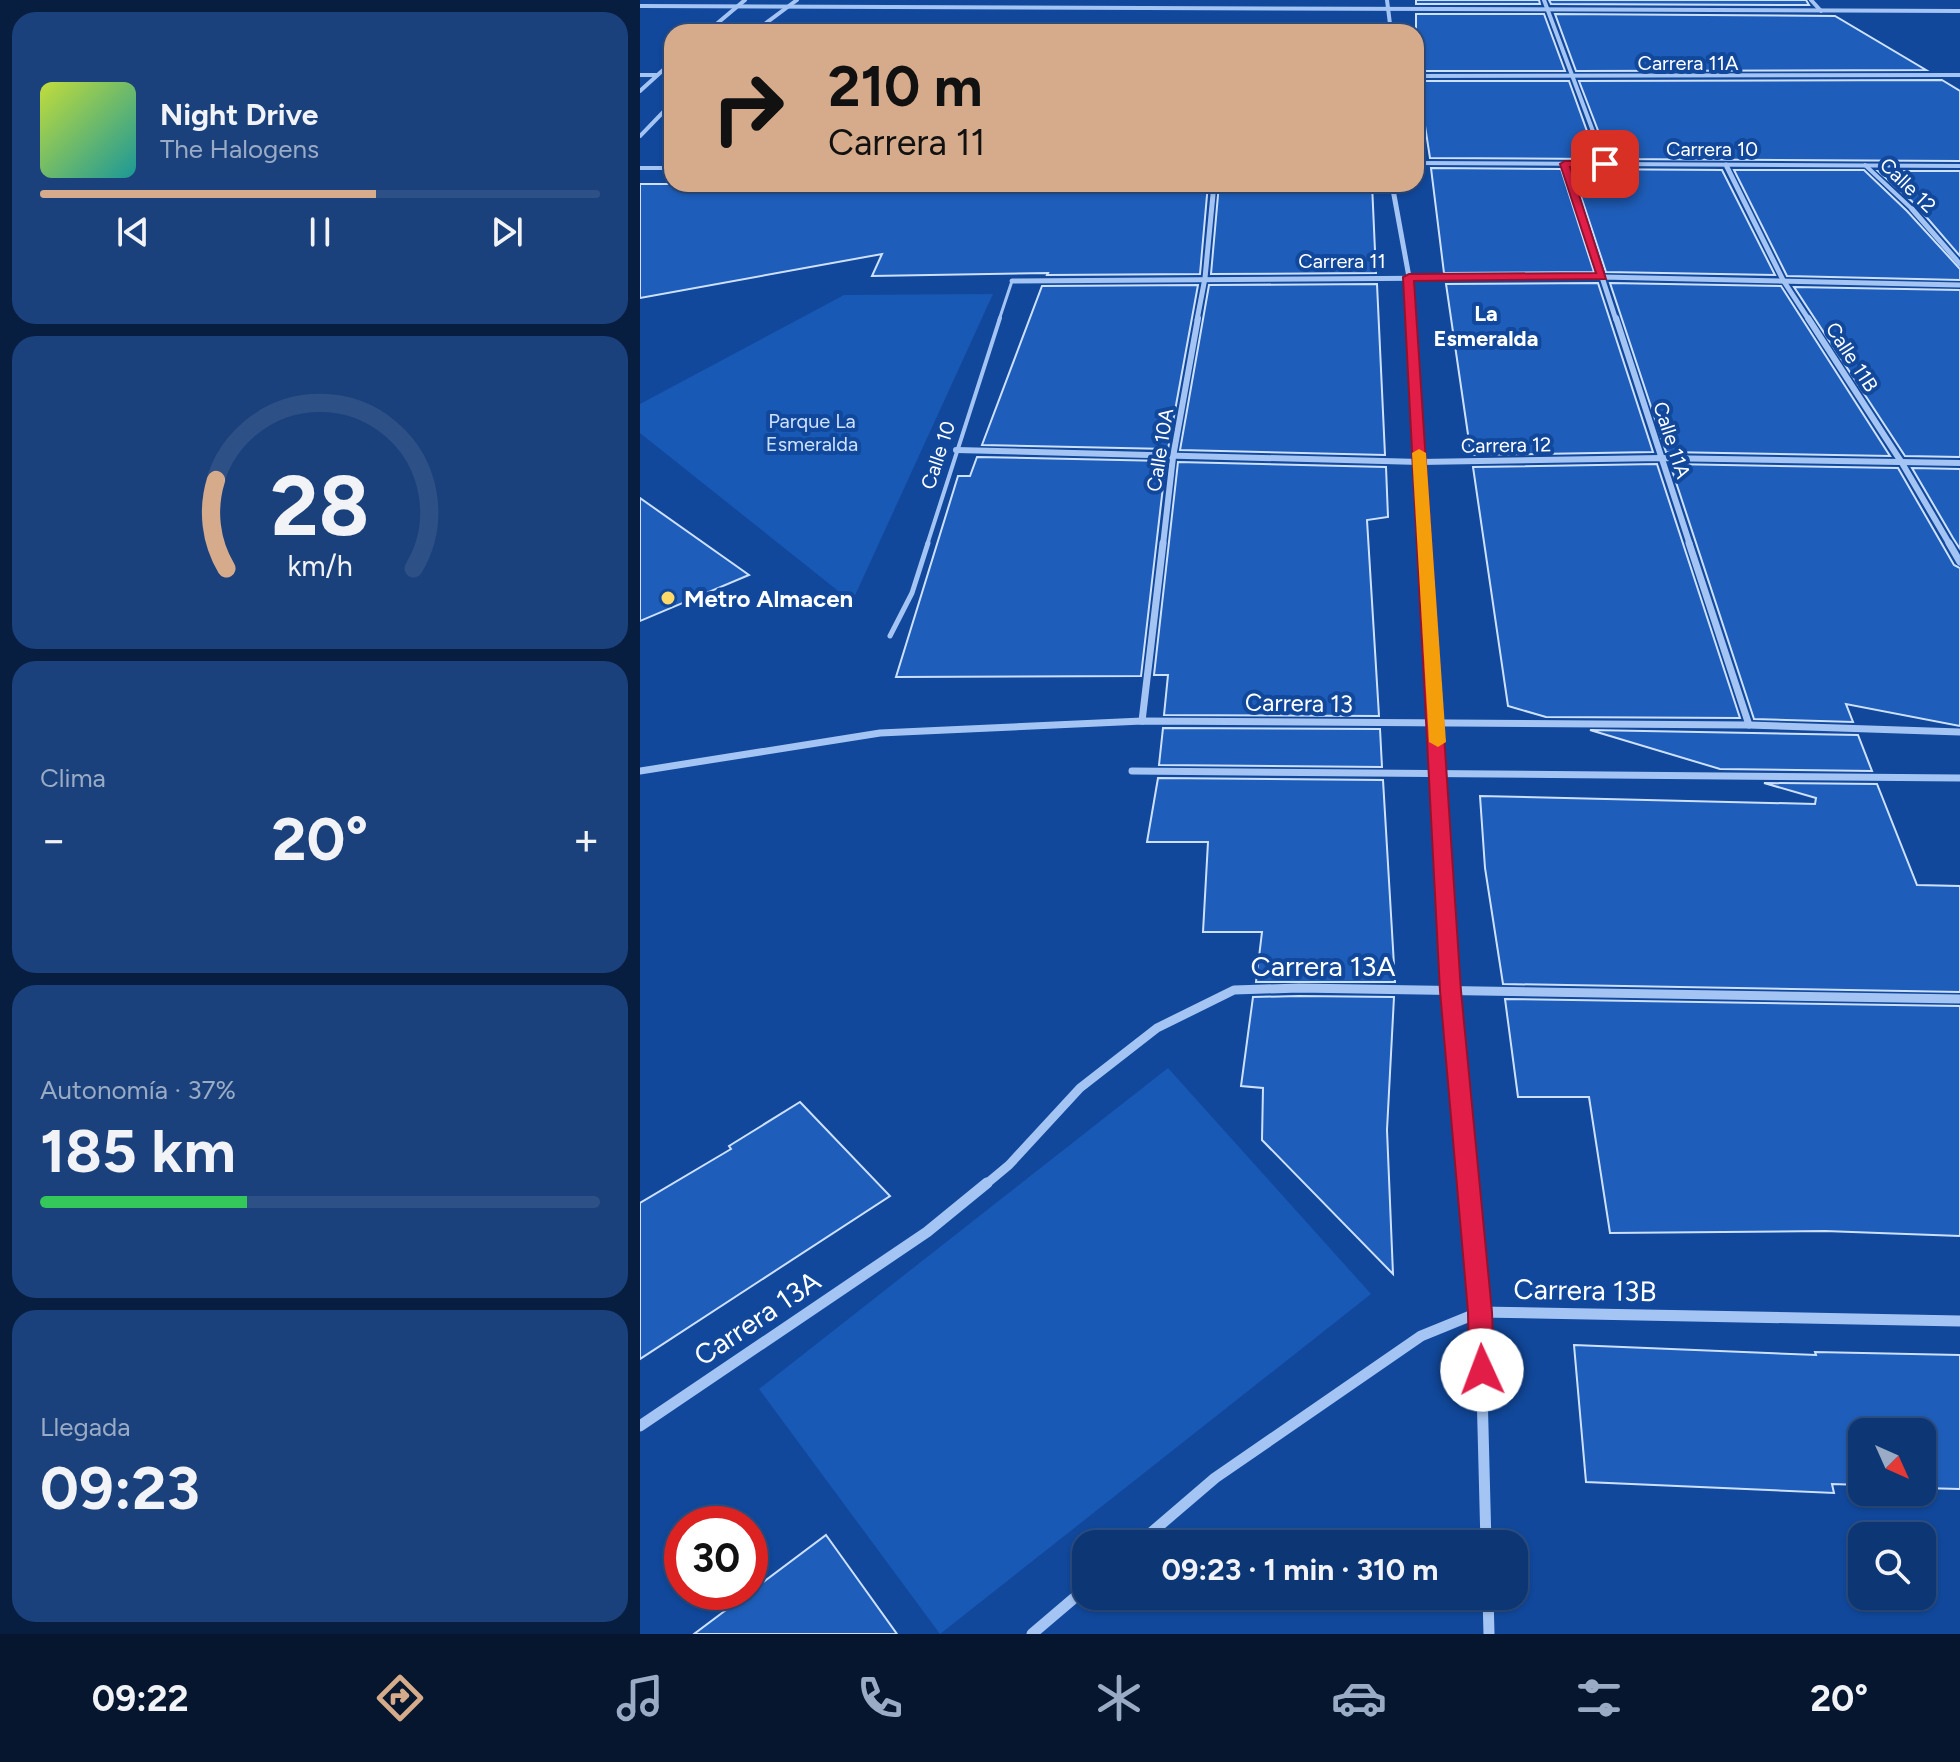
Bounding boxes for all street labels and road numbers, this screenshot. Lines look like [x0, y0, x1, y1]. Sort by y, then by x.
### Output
street label: Carrera 11A [1637, 51, 1739, 75]
street label: Carrera 10 [1666, 137, 1758, 161]
street label: Calle 12 [1875, 152, 1941, 218]
street label: Carrera 11 [1298, 249, 1386, 273]
street label: Calle 11B [1821, 318, 1883, 396]
street label: Calle 11A [1648, 399, 1696, 482]
street label: Calle 10A [1142, 406, 1178, 493]
street label: Calle 10 [916, 418, 960, 492]
street label: Carrera 12 [1461, 432, 1551, 458]
street label: Carrera 13 [1245, 688, 1353, 718]
street label: Carrera 13A [1250, 949, 1396, 983]
street label: Carrera 13A [687, 1263, 827, 1373]
street label: Carrera 13B [1513, 1272, 1657, 1308]

